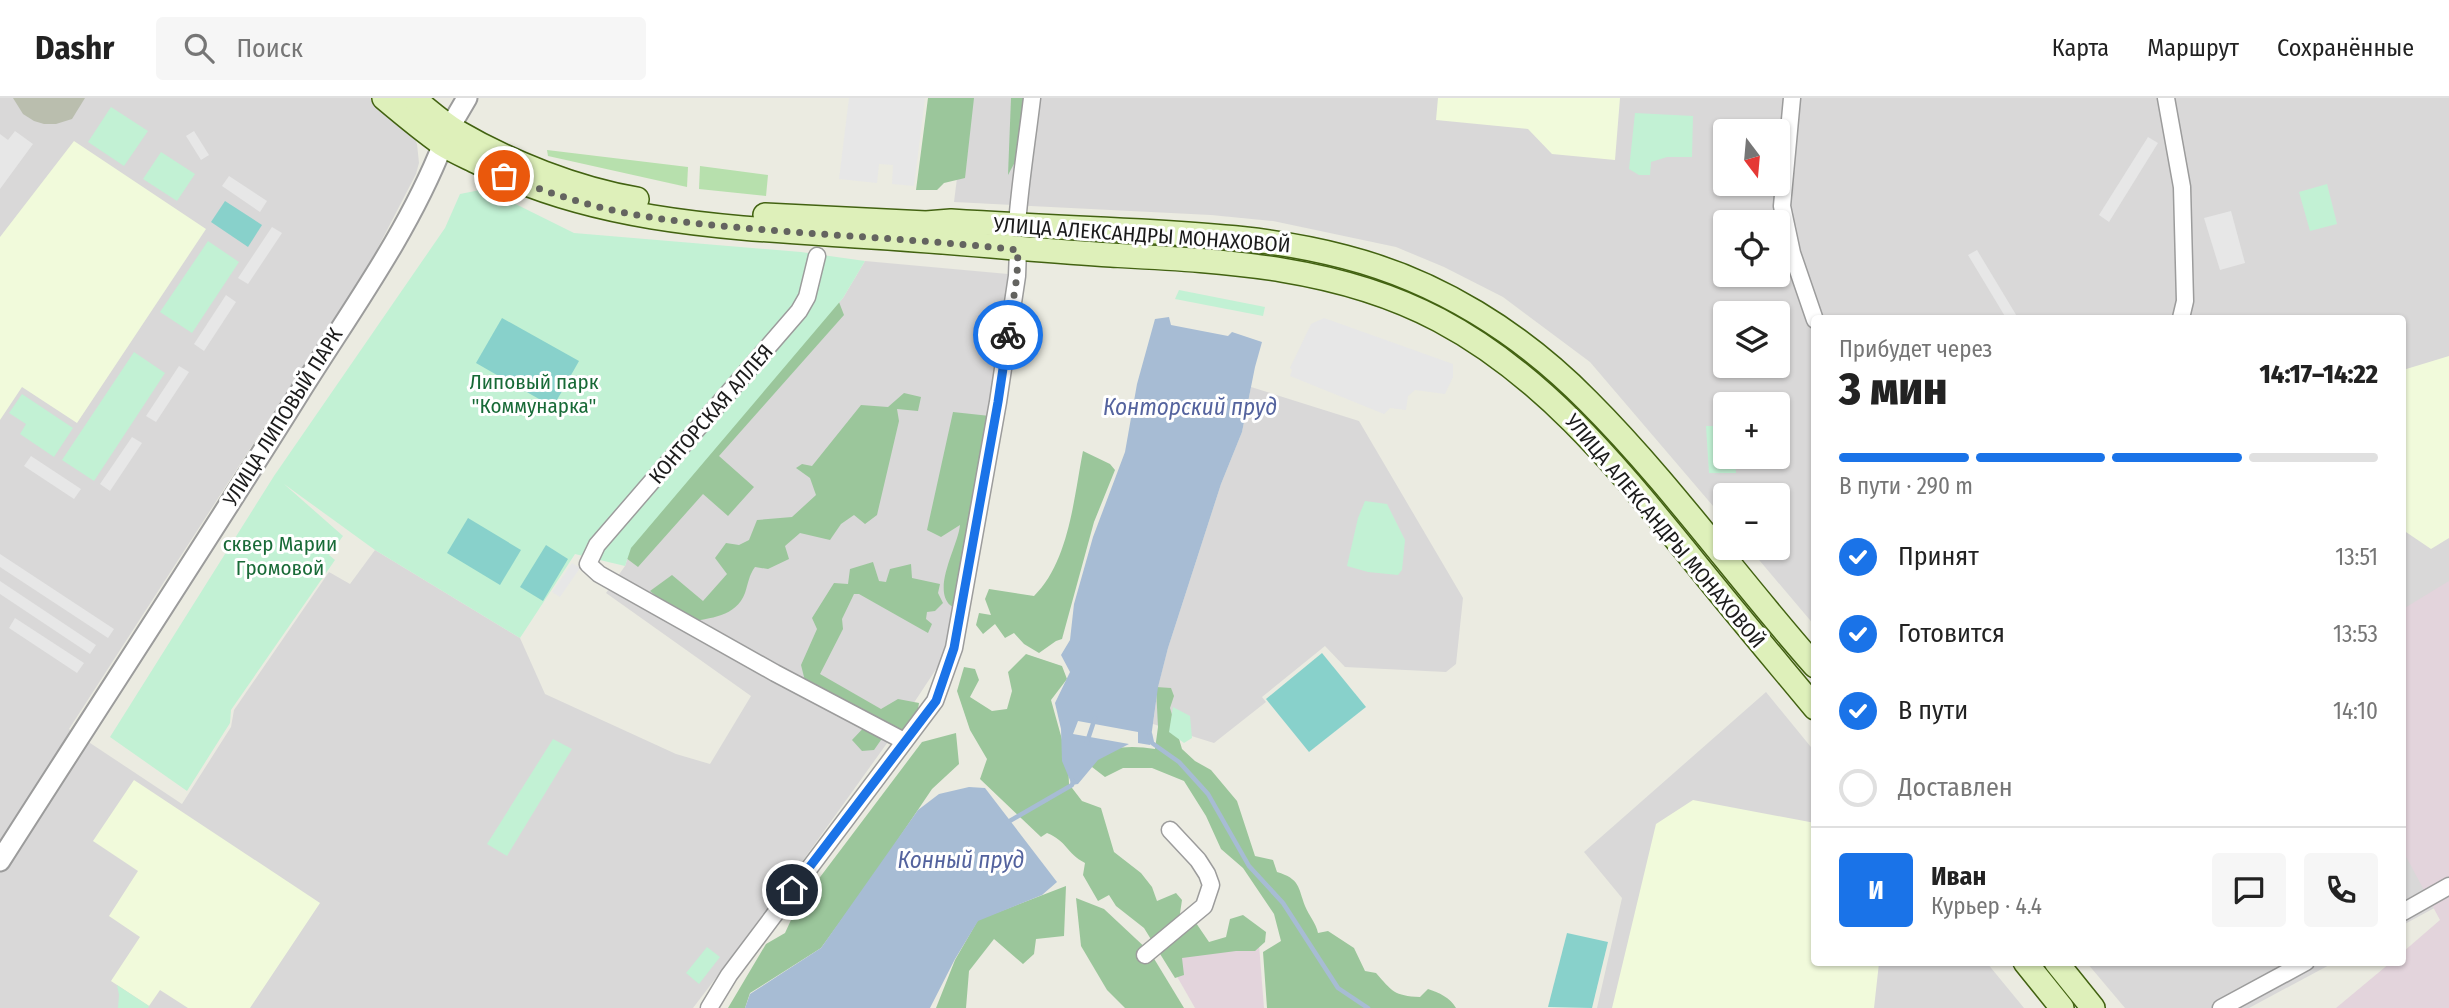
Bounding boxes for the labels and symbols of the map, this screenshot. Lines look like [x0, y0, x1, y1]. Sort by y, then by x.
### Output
north arrow [1713, 119, 1790, 196]
pin [474, 146, 534, 206]
street label: УЛИЦА АЛЕКСАНДРЫ МОНАХОВОЙ [992, 212, 1291, 258]
courier [973, 300, 1043, 370]
street label: УЛИЦА ЛИПОВЫЙ ПАРК [217, 322, 349, 512]
street label: КОНТОРСКАЯ АЛЛЕЯ [643, 339, 779, 489]
park label: Липовый парк "Коммунарка" [470, 369, 599, 419]
water label: Конторский пруд [1103, 393, 1277, 421]
street label: УЛИЦА АЛЕКСАНДРЫ МОНАХОВОЙ [1559, 408, 1771, 653]
park label: сквер Марии Громовой [223, 531, 337, 581]
water label: Конный пруд [898, 846, 1024, 874]
pin [762, 860, 822, 920]

